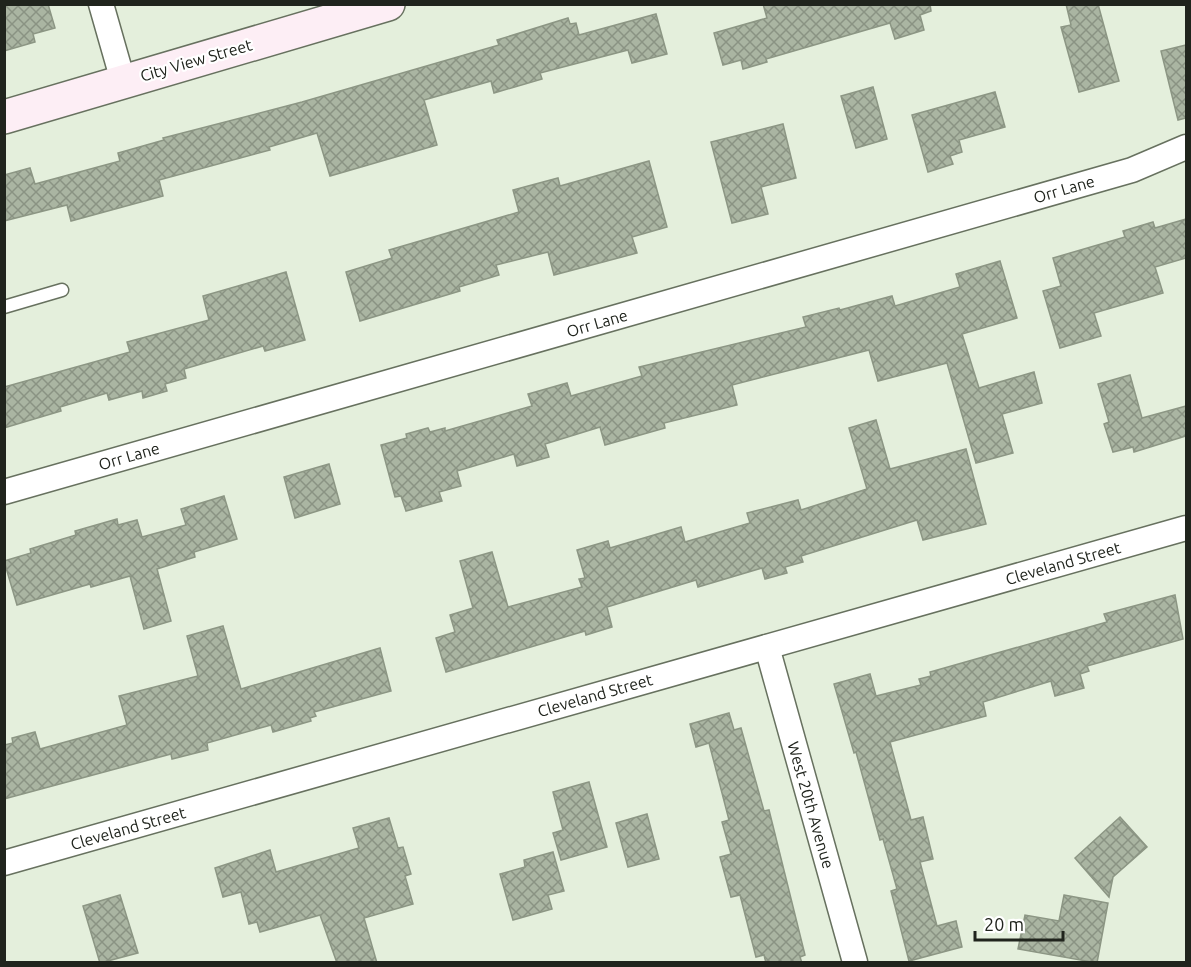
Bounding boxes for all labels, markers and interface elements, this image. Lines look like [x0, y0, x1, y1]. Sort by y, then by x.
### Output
street label: City View Street [138, 35, 255, 85]
street label: Orr Lane [1031, 172, 1097, 206]
street label: Orr Lane [564, 306, 630, 340]
street label: Orr Lane [96, 439, 162, 473]
street label: Cleveland Street [1003, 538, 1123, 588]
street label: Cleveland Street [535, 670, 655, 720]
street label: West 20th Avenue [784, 739, 838, 871]
street label: Cleveland Street [68, 803, 188, 853]
scale bar [975, 904, 1064, 942]
text: 20 m [984, 914, 1024, 934]

